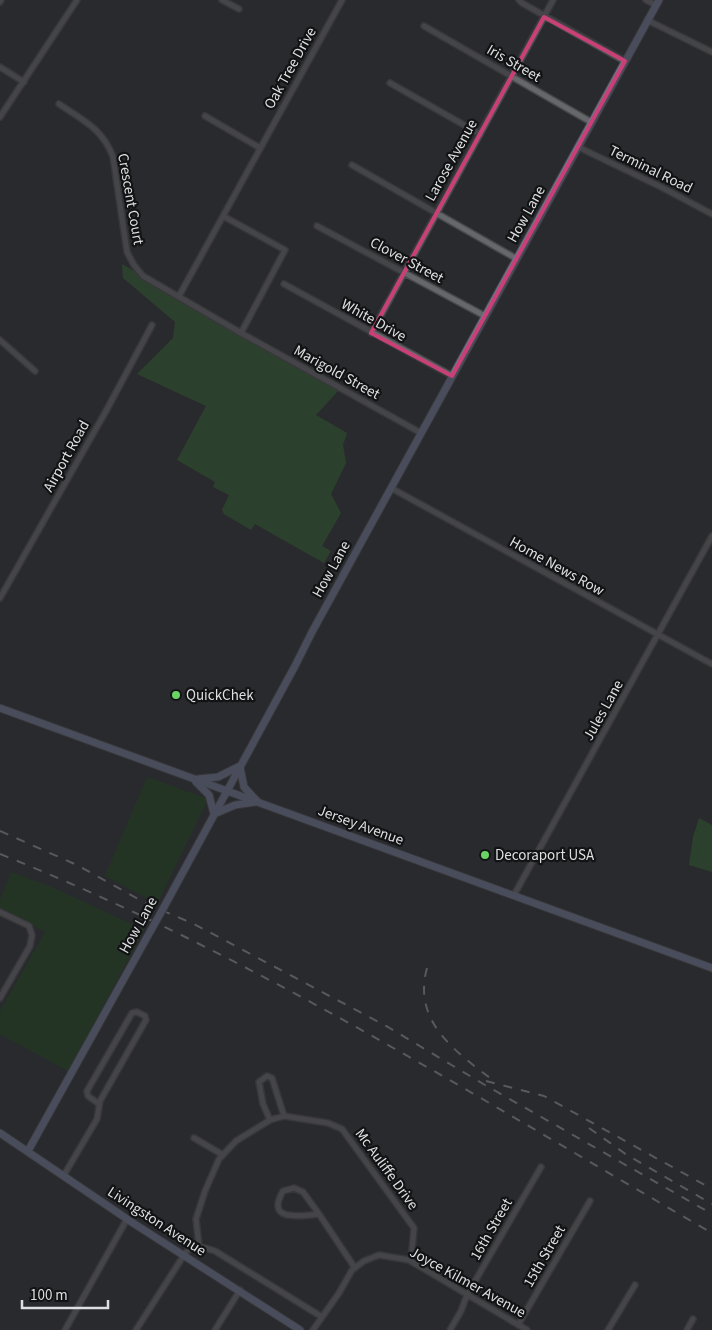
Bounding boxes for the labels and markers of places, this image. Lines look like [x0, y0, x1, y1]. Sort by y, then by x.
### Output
place label: QuickChek [186, 685, 254, 706]
marker: QuickChek [170, 689, 182, 701]
place label: Decoraport USA [495, 845, 595, 866]
marker: Decoraport USA [479, 849, 491, 861]

